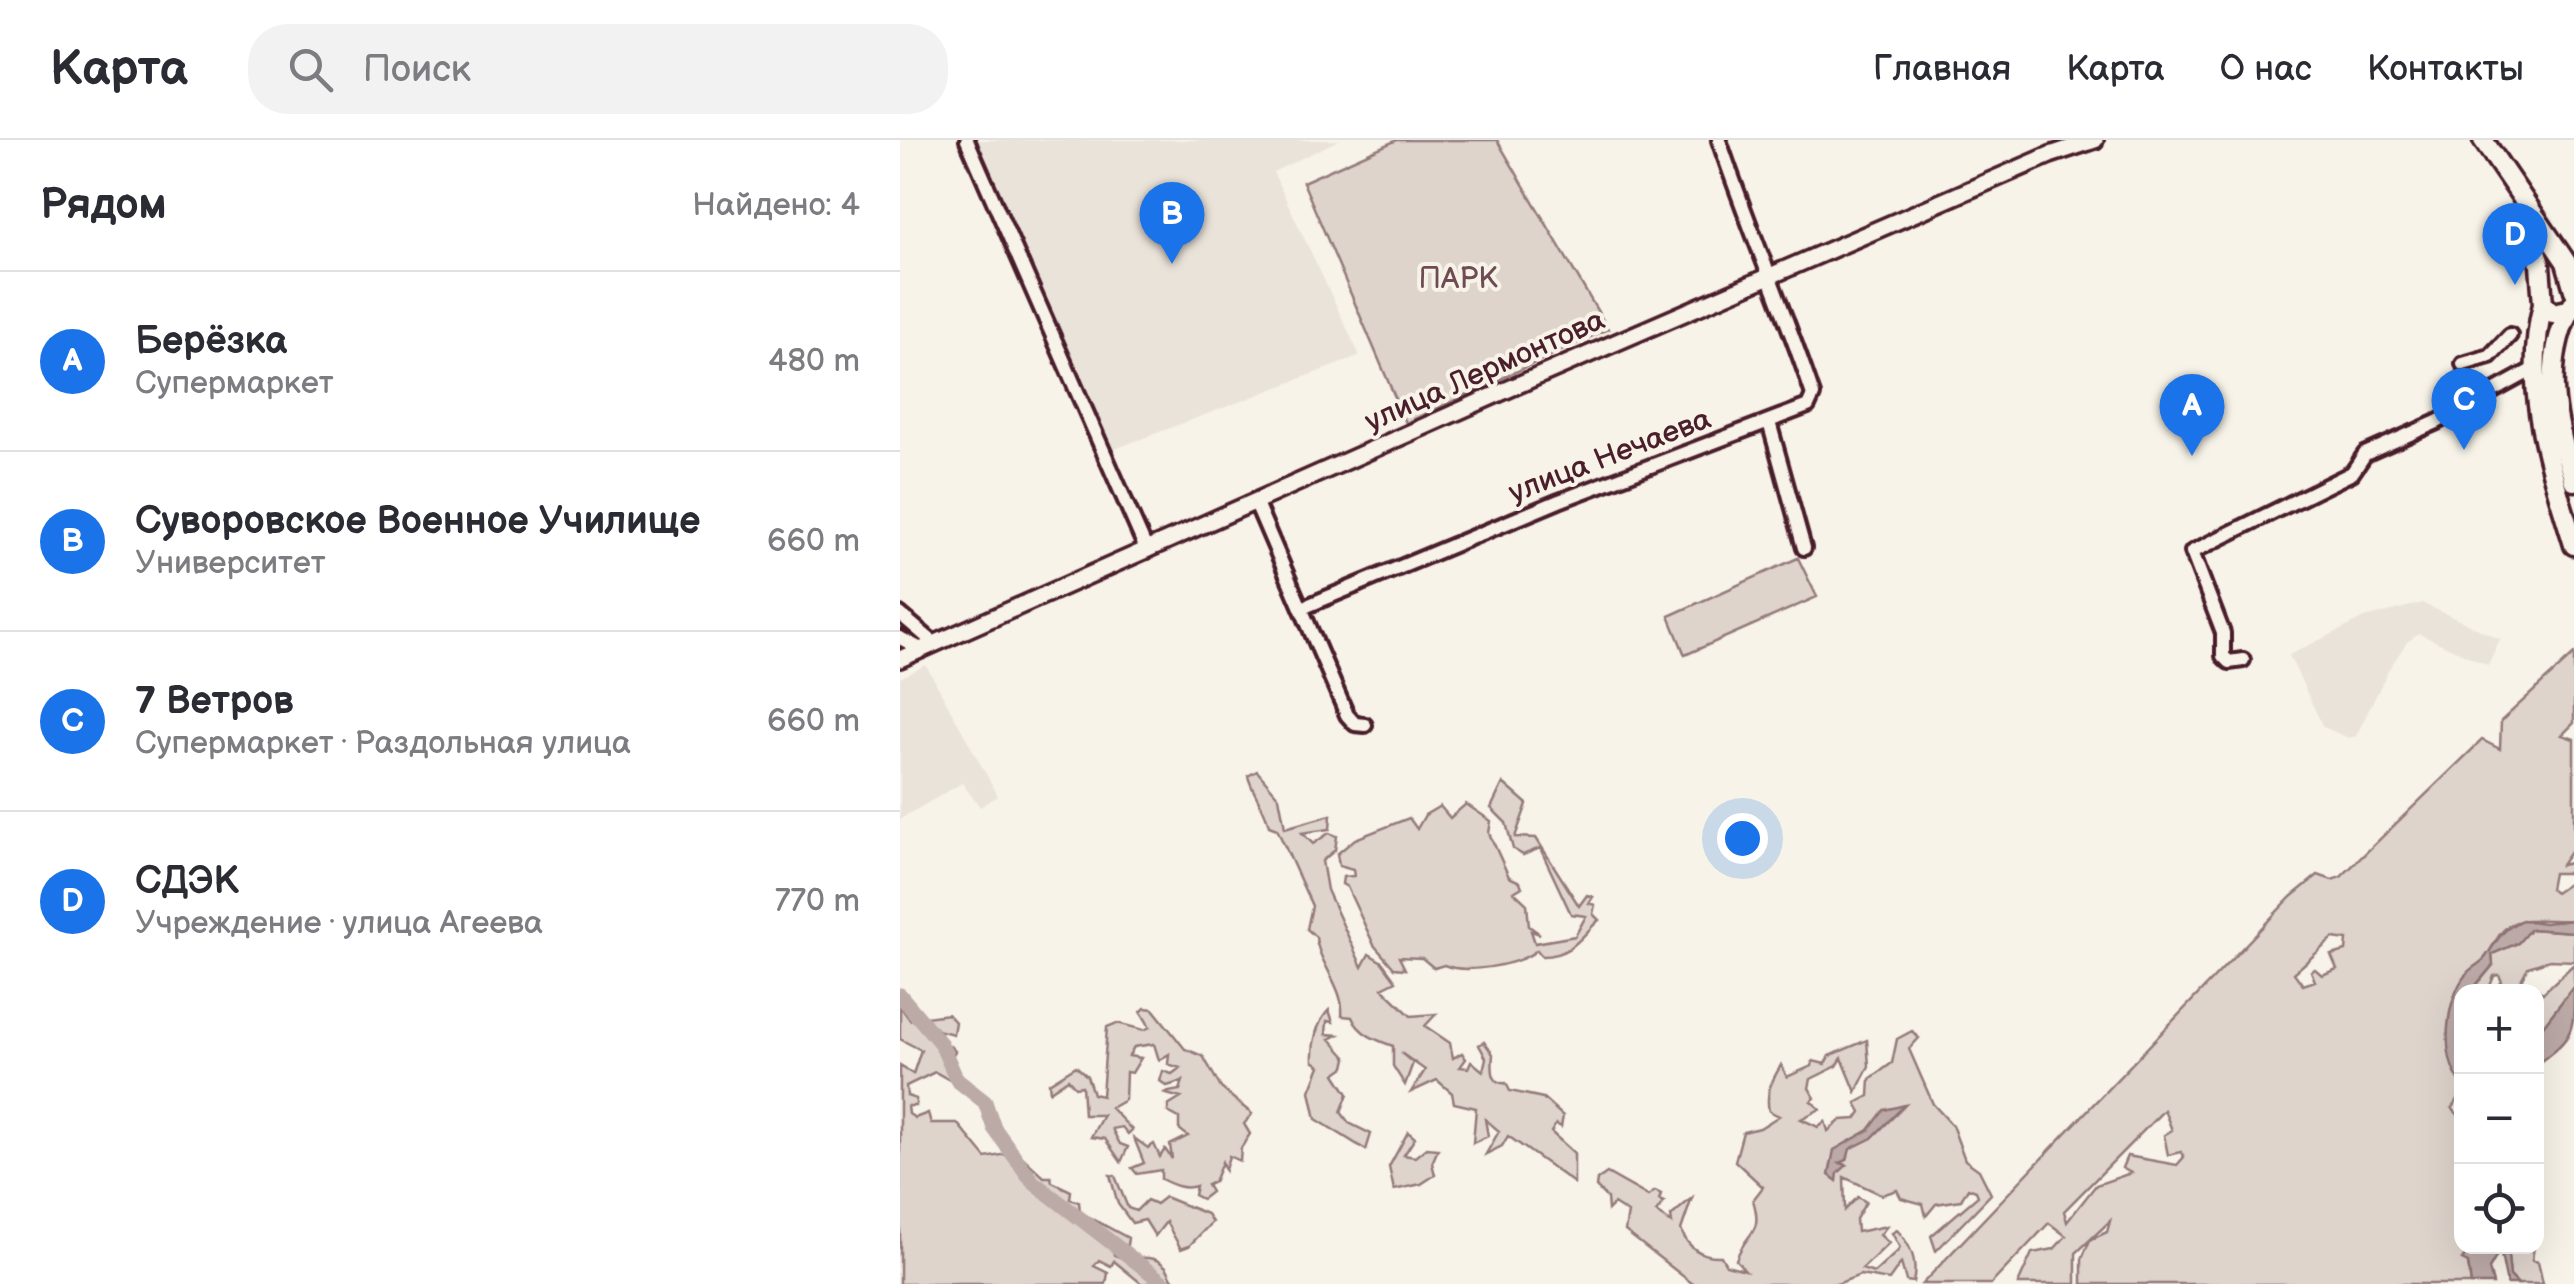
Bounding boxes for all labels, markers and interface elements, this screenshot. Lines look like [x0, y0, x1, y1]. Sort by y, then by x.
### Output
search box [248, 24, 948, 114]
text: Карта [50, 41, 188, 98]
icon: search [283, 42, 338, 97]
text: Поиск [363, 47, 471, 92]
text: Главная [1873, 48, 2011, 91]
text: Карта [2066, 48, 2165, 91]
text: О нас [2220, 48, 2312, 91]
text: Контакты [2367, 48, 2524, 91]
text: Рядом [40, 180, 167, 231]
pin: B [1140, 182, 1204, 264]
text: Найдено: 4 [692, 186, 860, 225]
pin: D [2482, 202, 2548, 285]
park label: ПАРК [1419, 261, 1498, 297]
street label: улица Лермонтова [1360, 302, 1611, 440]
text: Берёзка [135, 319, 287, 364]
text: A [63, 342, 82, 381]
text: 480 m [768, 342, 860, 381]
text: Супермаркет [135, 364, 334, 403]
pin: C [2432, 368, 2496, 450]
pin: A [2160, 374, 2224, 456]
street label: улица Нечаева [1504, 401, 1716, 511]
text: Суворовское Военное Училище [135, 499, 700, 544]
text: B [61, 522, 84, 561]
text: 660 m [767, 522, 860, 561]
text: Университет [135, 544, 326, 583]
text: 7 Ветров [135, 679, 294, 724]
text: C [61, 702, 84, 741]
text: 660 m [767, 702, 860, 741]
text: Супермаркет · Раздольная улица [135, 724, 631, 763]
your location [1717, 813, 1768, 864]
text: СДЭК [135, 859, 239, 904]
text: D [61, 882, 84, 921]
text: 770 m [775, 882, 860, 921]
text: Учреждение · улица Агеева [135, 904, 543, 943]
map controls [2454, 984, 2544, 1254]
button: + [2454, 984, 2544, 1074]
button: − [2454, 1074, 2544, 1164]
button: locate [2454, 1164, 2544, 1254]

